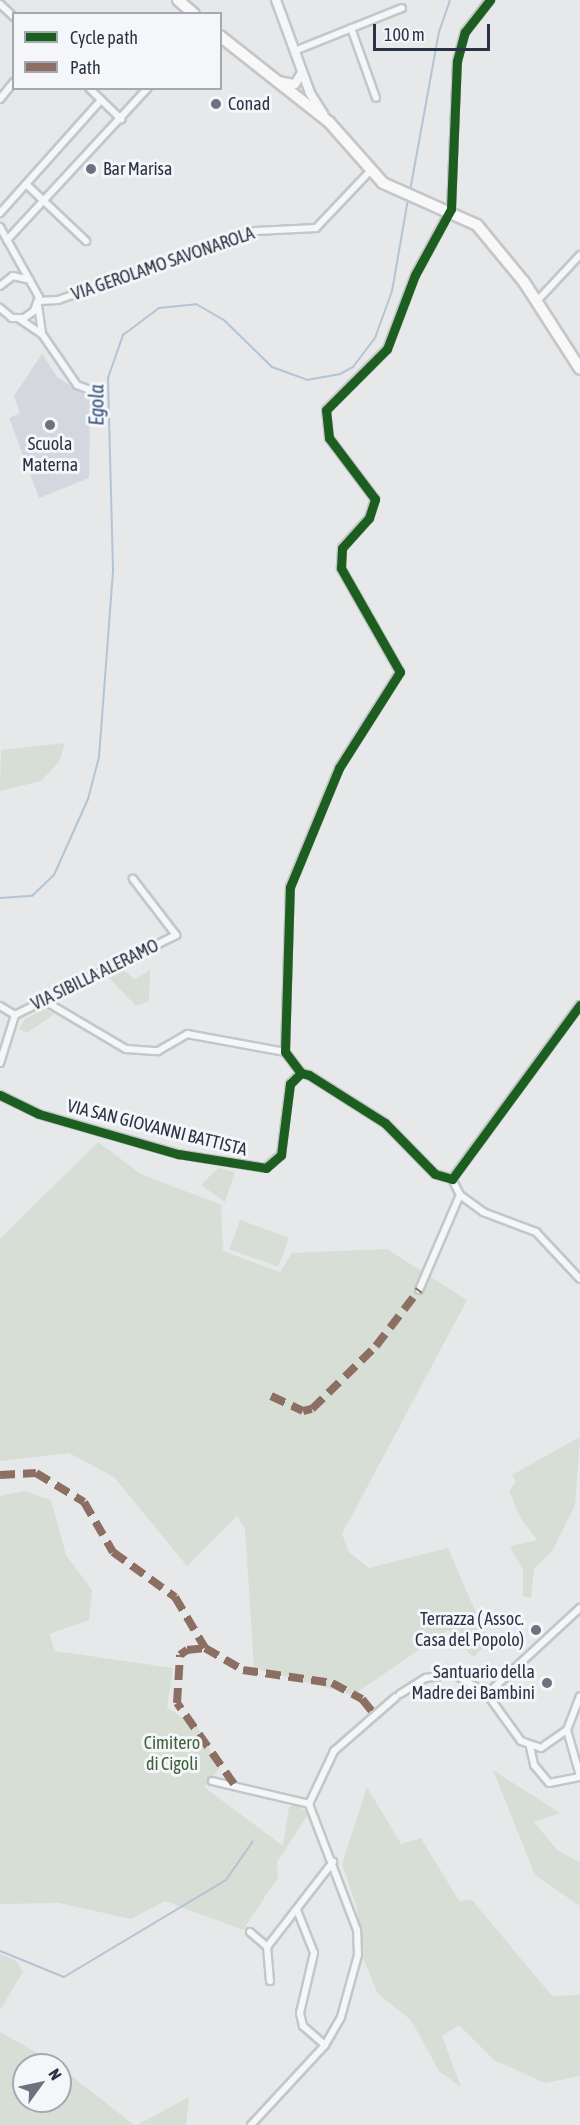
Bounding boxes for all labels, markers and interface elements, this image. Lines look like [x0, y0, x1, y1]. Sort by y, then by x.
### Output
legend [12, 12, 222, 90]
scale bar [376, 12, 493, 50]
text: 100 m [384, 24, 425, 45]
text: Cycle path [70, 27, 138, 48]
text: Path [70, 57, 101, 78]
place label: Conad [228, 93, 270, 115]
marker: Conad [209, 97, 223, 111]
place label: Bar Marisa [103, 158, 172, 180]
marker: Bar Marisa [84, 162, 98, 176]
street label: VIA GEROLAMO SAVONAROLA [69, 223, 257, 305]
water label: Egola [84, 384, 108, 426]
marker: Scuola Materna [43, 418, 57, 432]
place label: Scuola Materna [22, 434, 78, 476]
street label: VIA SIBILLA ALERAMO [28, 935, 162, 1015]
street label: VIA SAN GIOVANNI BATTISTA [65, 1095, 249, 1161]
place label: Terrazza ( Assoc. Casa del Popolo) [415, 1609, 524, 1652]
marker: Terrazza ( Assoc. Casa del Popolo) [529, 1623, 543, 1637]
place label: Santuario della Madre dei Bambini [411, 1662, 535, 1704]
marker: Santuario della Madre dei Bambini [540, 1676, 554, 1690]
park label: Cimitero di Cigoli [144, 1733, 200, 1776]
north arrow [12, 2053, 72, 2113]
text: N [45, 2065, 66, 2083]

